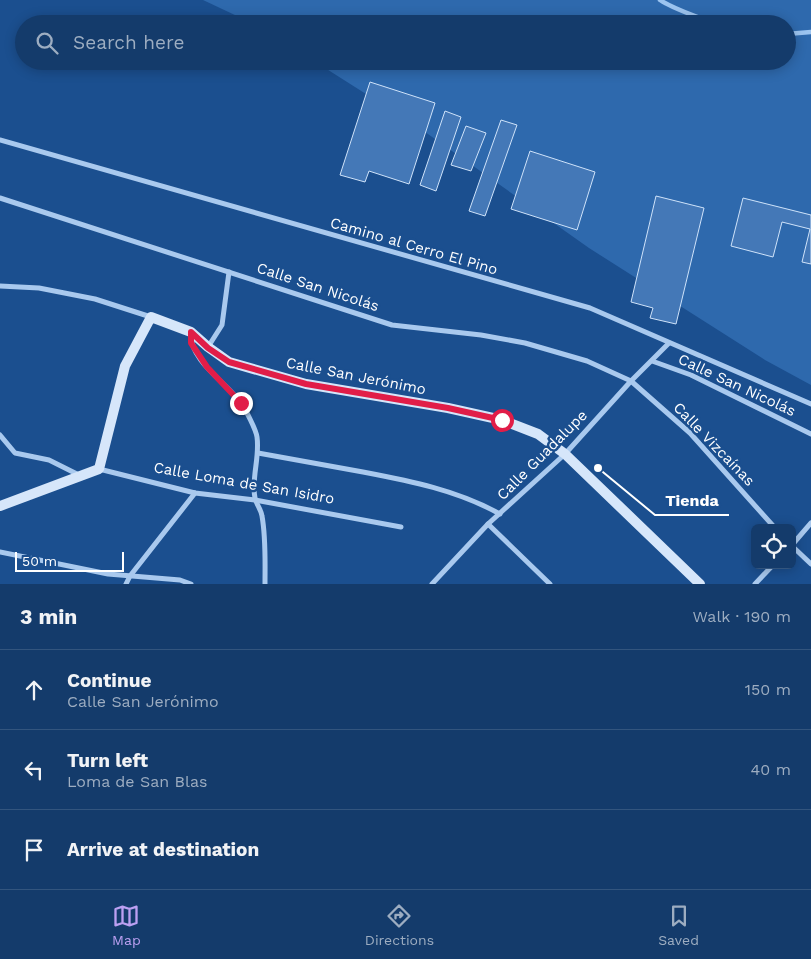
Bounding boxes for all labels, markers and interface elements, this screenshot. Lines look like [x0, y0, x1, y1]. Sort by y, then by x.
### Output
search box [15, 15, 796, 70]
icon: search [33, 29, 61, 57]
text: Search here [73, 31, 184, 54]
street label: Camino al Cerro El Pino [328, 213, 500, 279]
street label: Calle San Nicolás [255, 259, 381, 315]
street label: Calle San Nicolás [675, 350, 799, 420]
street label: Calle San Jerónimo [284, 354, 428, 398]
route end [230, 392, 253, 415]
street label: Calle Vizcaínas [670, 398, 759, 490]
street label: Calle Guadalupe [493, 406, 591, 504]
route start [491, 409, 514, 432]
street label: Calle Loma de San Isidro [152, 458, 336, 508]
callout: Tienda [655, 484, 729, 515]
text: Tienda [665, 491, 719, 510]
map controls [751, 524, 796, 569]
button: locate [751, 524, 796, 569]
scale bar [15, 549, 124, 572]
text: 50 m [22, 553, 57, 569]
text: 3 min [20, 604, 77, 629]
text: Walk · 190 m [693, 607, 791, 626]
text: Continue [67, 669, 151, 692]
icon: ahead [20, 676, 48, 704]
text: 150 m [745, 680, 791, 699]
text: Calle San Jerónimo [67, 692, 219, 711]
text: Turn left [67, 749, 148, 772]
icon: left [20, 756, 48, 784]
text: 40 m [751, 760, 791, 779]
text: Loma de San Blas [67, 772, 207, 791]
icon: arrive [20, 836, 48, 864]
text: Arrive at destination [67, 838, 259, 861]
tab: Map [112, 902, 141, 948]
tab: Directions [365, 902, 434, 948]
tab: Saved [658, 902, 699, 948]

